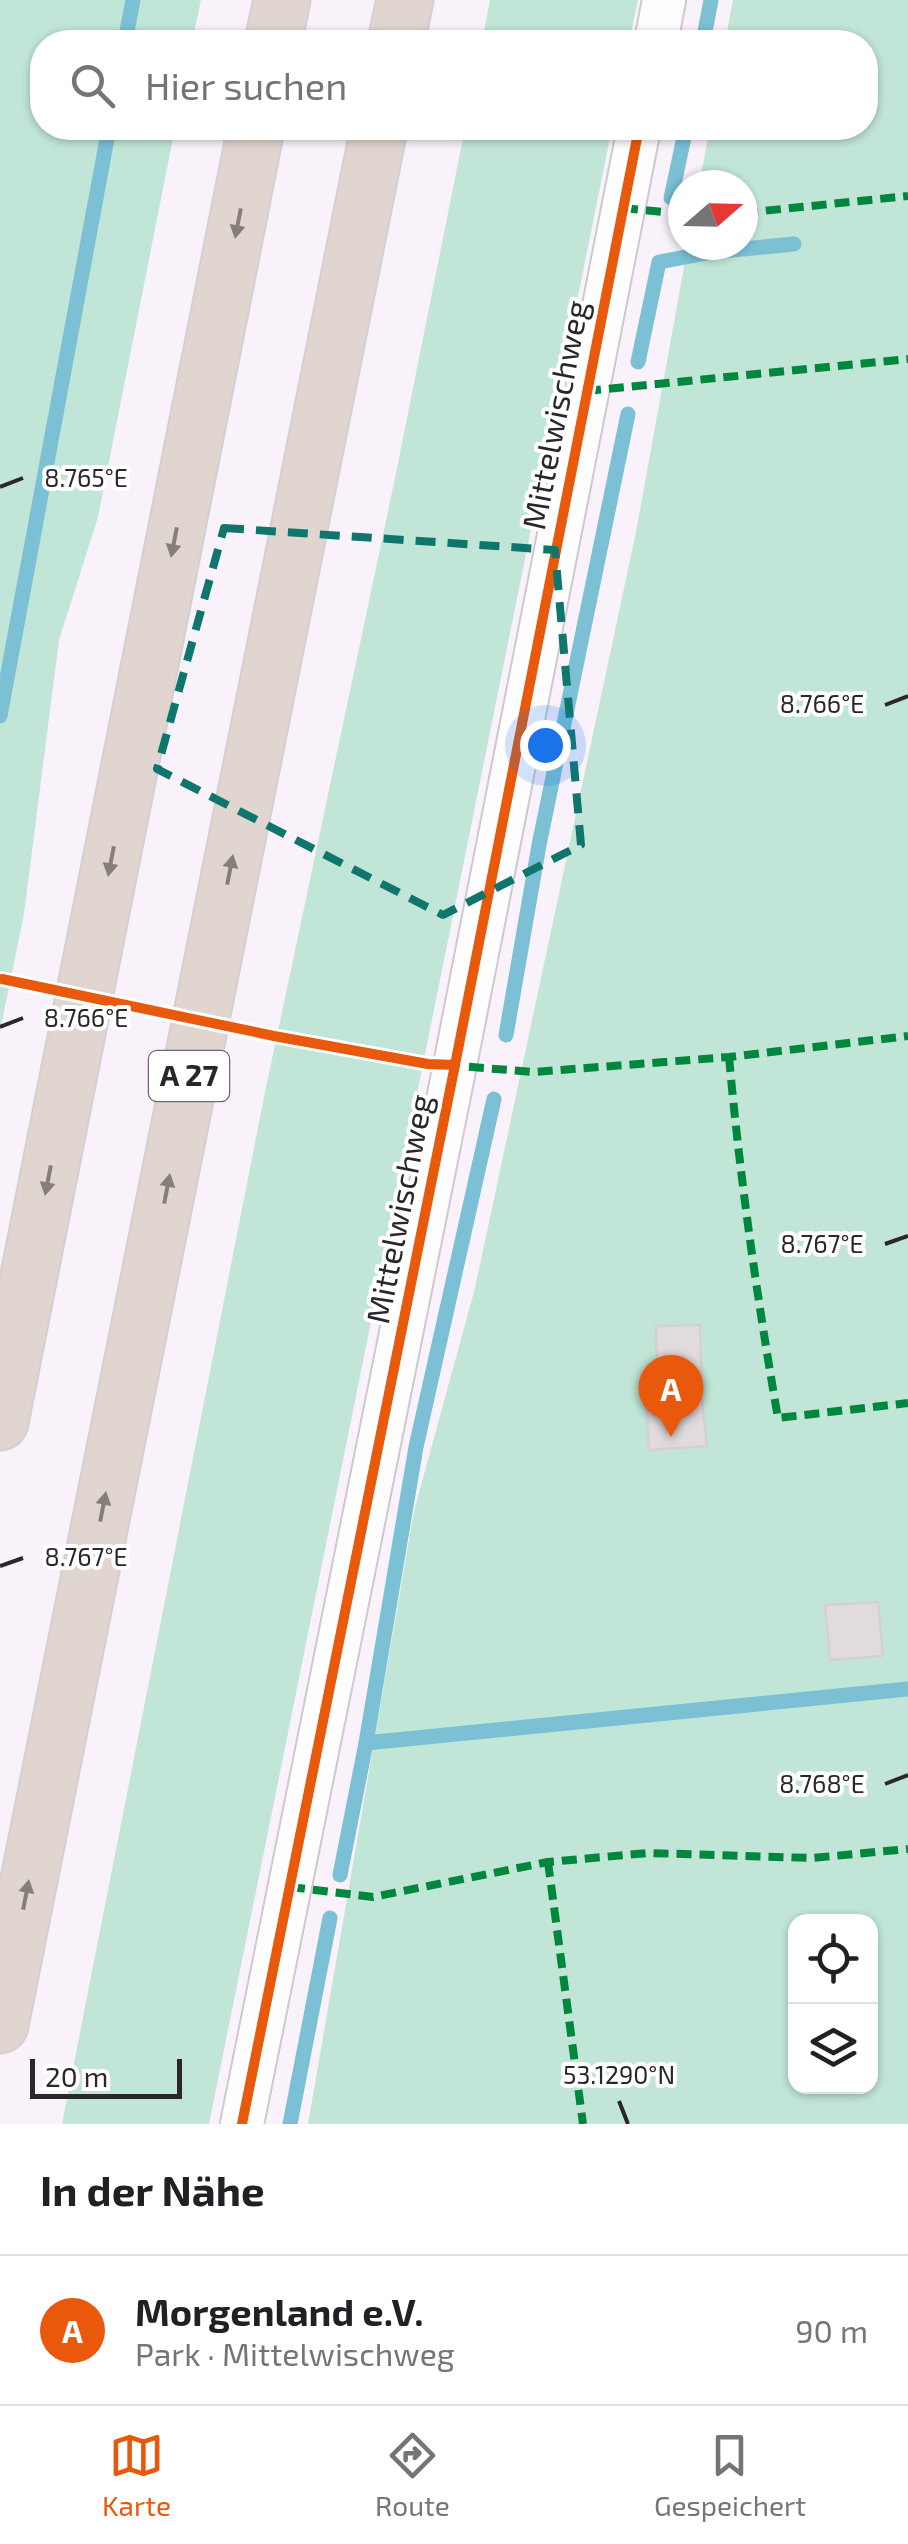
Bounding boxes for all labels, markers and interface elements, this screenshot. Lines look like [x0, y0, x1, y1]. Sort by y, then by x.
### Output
search box [30, 30, 878, 140]
icon: search [65, 58, 120, 113]
text: Hier suchen [145, 62, 347, 108]
north arrow [668, 170, 758, 260]
one-way arrow [229, 208, 245, 239]
street label: Mittelwischweg [513, 297, 595, 532]
text: 8.765°E [44, 462, 128, 492]
one-way arrow [166, 527, 182, 558]
text: 8.766°E [780, 688, 864, 718]
your location [520, 720, 571, 771]
one-way arrow [103, 846, 119, 877]
one-way arrow [223, 854, 239, 885]
text: 8.766°E [44, 1002, 128, 1032]
road number: A 27 [149, 1051, 229, 1101]
street label: Mittelwischweg [357, 1091, 439, 1326]
one-way arrow [40, 1164, 55, 1196]
one-way arrow [159, 1173, 175, 1204]
text: 8.767°E [781, 1228, 863, 1258]
pin: A [638, 1354, 704, 1437]
one-way arrow [95, 1492, 111, 1523]
text: 8.767°E [45, 1541, 127, 1571]
text: 8.768°E [779, 1768, 865, 1798]
one-way arrow [18, 1879, 34, 1910]
map controls [788, 1914, 878, 2094]
button: locate [788, 1914, 878, 2004]
button: layers [788, 2004, 878, 2094]
scale bar [30, 2054, 182, 2098]
text: 20 m [45, 2059, 108, 2093]
text: 53.1290°N [563, 2059, 675, 2089]
text: In der Nähe [40, 2164, 265, 2214]
text: Morgenland e.V. [135, 2288, 424, 2334]
text: A [62, 2311, 83, 2349]
text: 90 m [795, 2311, 868, 2349]
text: Park · Mittelwischweg [135, 2334, 455, 2372]
tab: Karte [102, 2428, 171, 2522]
tab: Route [375, 2428, 450, 2522]
tab: Gespeichert [654, 2428, 806, 2522]

